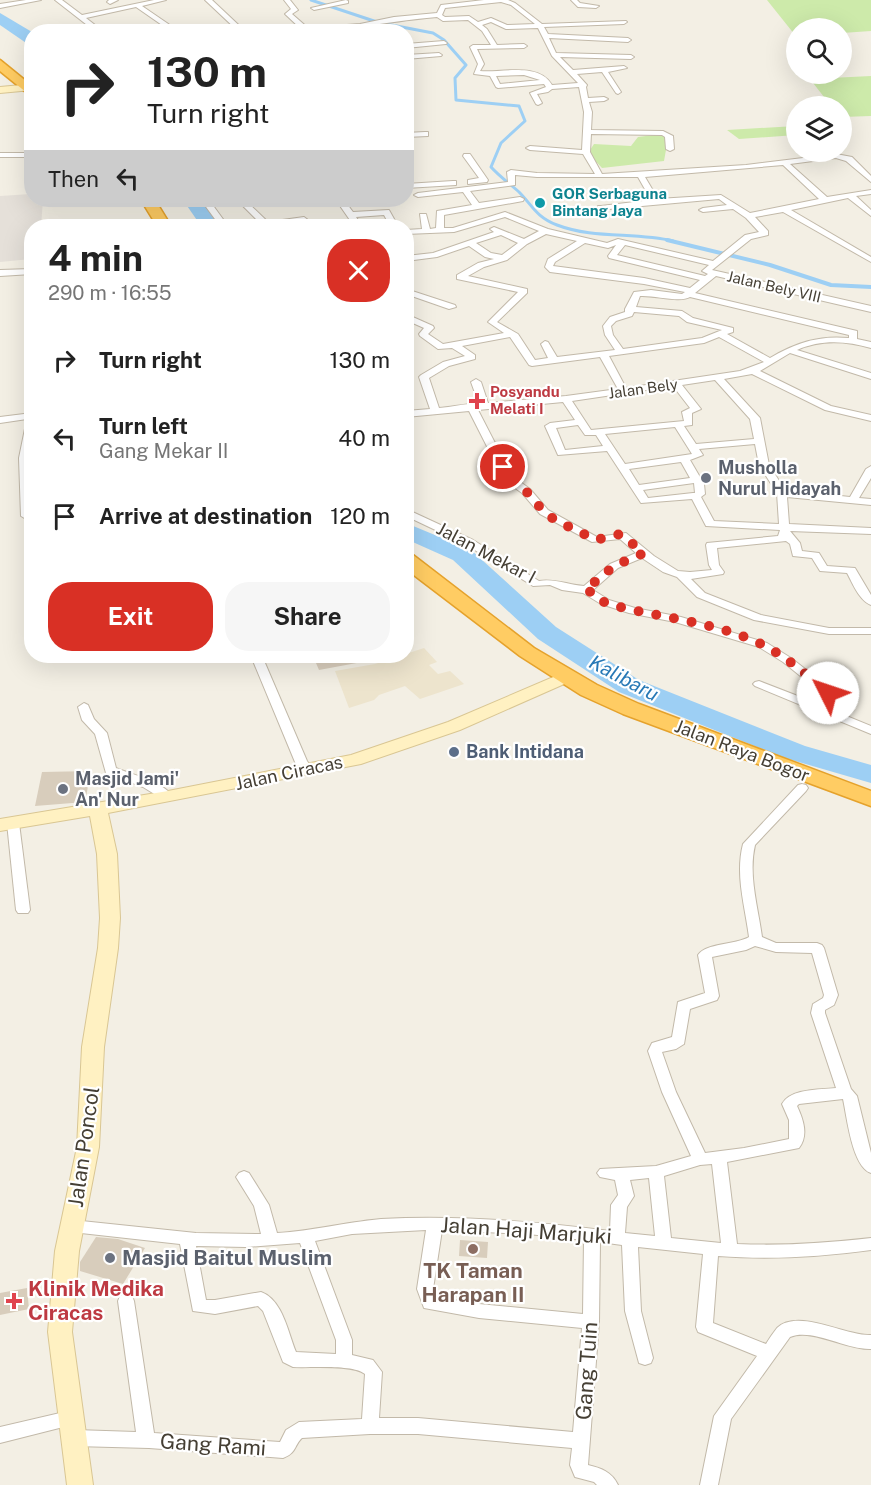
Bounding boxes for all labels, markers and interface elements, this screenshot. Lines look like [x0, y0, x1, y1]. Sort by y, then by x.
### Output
map controls [786, 18, 852, 162]
button: search [786, 18, 852, 84]
text: 130 m [147, 47, 267, 96]
icon: right [48, 48, 126, 126]
button: layers [786, 96, 852, 162]
text: Turn right [147, 97, 270, 129]
icon: left [111, 162, 144, 195]
text: Then [48, 166, 99, 192]
place label: GOR Serbaguna Bintang Jaya [552, 185, 667, 219]
marker: GOR Serbaguna Bintang Jaya [533, 196, 547, 210]
text: 4 min [48, 237, 143, 279]
button: close [327, 239, 390, 302]
street label: Jalan Bely VIII [725, 267, 823, 306]
text: 290 m · 16:55 [48, 281, 172, 305]
icon: right [48, 344, 81, 377]
text: Turn right [99, 347, 202, 373]
text: 130 m [329, 347, 390, 373]
street label: Jalan Bely [607, 375, 679, 402]
place label: Posyandu Melati I [490, 383, 560, 417]
marker: Posyandu Melati I [468, 392, 486, 410]
text: Turn left [99, 413, 188, 439]
icon: left [48, 422, 81, 455]
text: 40 m [338, 425, 390, 451]
text: Gang Mekar II [99, 439, 229, 463]
pin [477, 441, 528, 492]
icon: arrive [486, 450, 519, 483]
place label: Musholla Nurul Hidayah [718, 457, 841, 499]
marker: Musholla Nurul Hidayah [699, 471, 713, 485]
icon: arrive [48, 500, 81, 533]
text: Arrive at destination [99, 503, 312, 529]
text: 120 m [330, 503, 390, 529]
street label: Jalan Mekar I [433, 518, 539, 588]
button: Exit [48, 582, 213, 651]
button: Share [225, 582, 390, 651]
water label: Kalibaru [585, 650, 663, 706]
position arrow [796, 661, 860, 725]
street label: Jalan Raya Bogor [672, 715, 813, 786]
place label: Bank Intidana [466, 741, 584, 762]
marker: Bank Intidana [447, 745, 461, 759]
street label: Jalan Ciracas [233, 751, 345, 794]
place label: Masjid Jami' An' Nur [75, 768, 179, 810]
marker: Masjid Jami' An' Nur [56, 782, 70, 796]
street label: Jalan Poncol [63, 1085, 104, 1209]
street label: Jalan Haji Marjuki [440, 1212, 613, 1249]
marker: TK Taman Harapan II [466, 1242, 480, 1256]
place label: Masjid Baitul Muslim [122, 1245, 332, 1270]
marker: Masjid Baitul Muslim [103, 1251, 117, 1265]
place label: TK Taman Harapan II [421, 1258, 525, 1307]
place label: Klinik Medika Ciracas [28, 1276, 164, 1325]
marker: Klinik Medika Ciracas [5, 1292, 23, 1310]
street label: Gang Tuin [571, 1321, 602, 1421]
street label: Gang Rami [159, 1428, 267, 1461]

